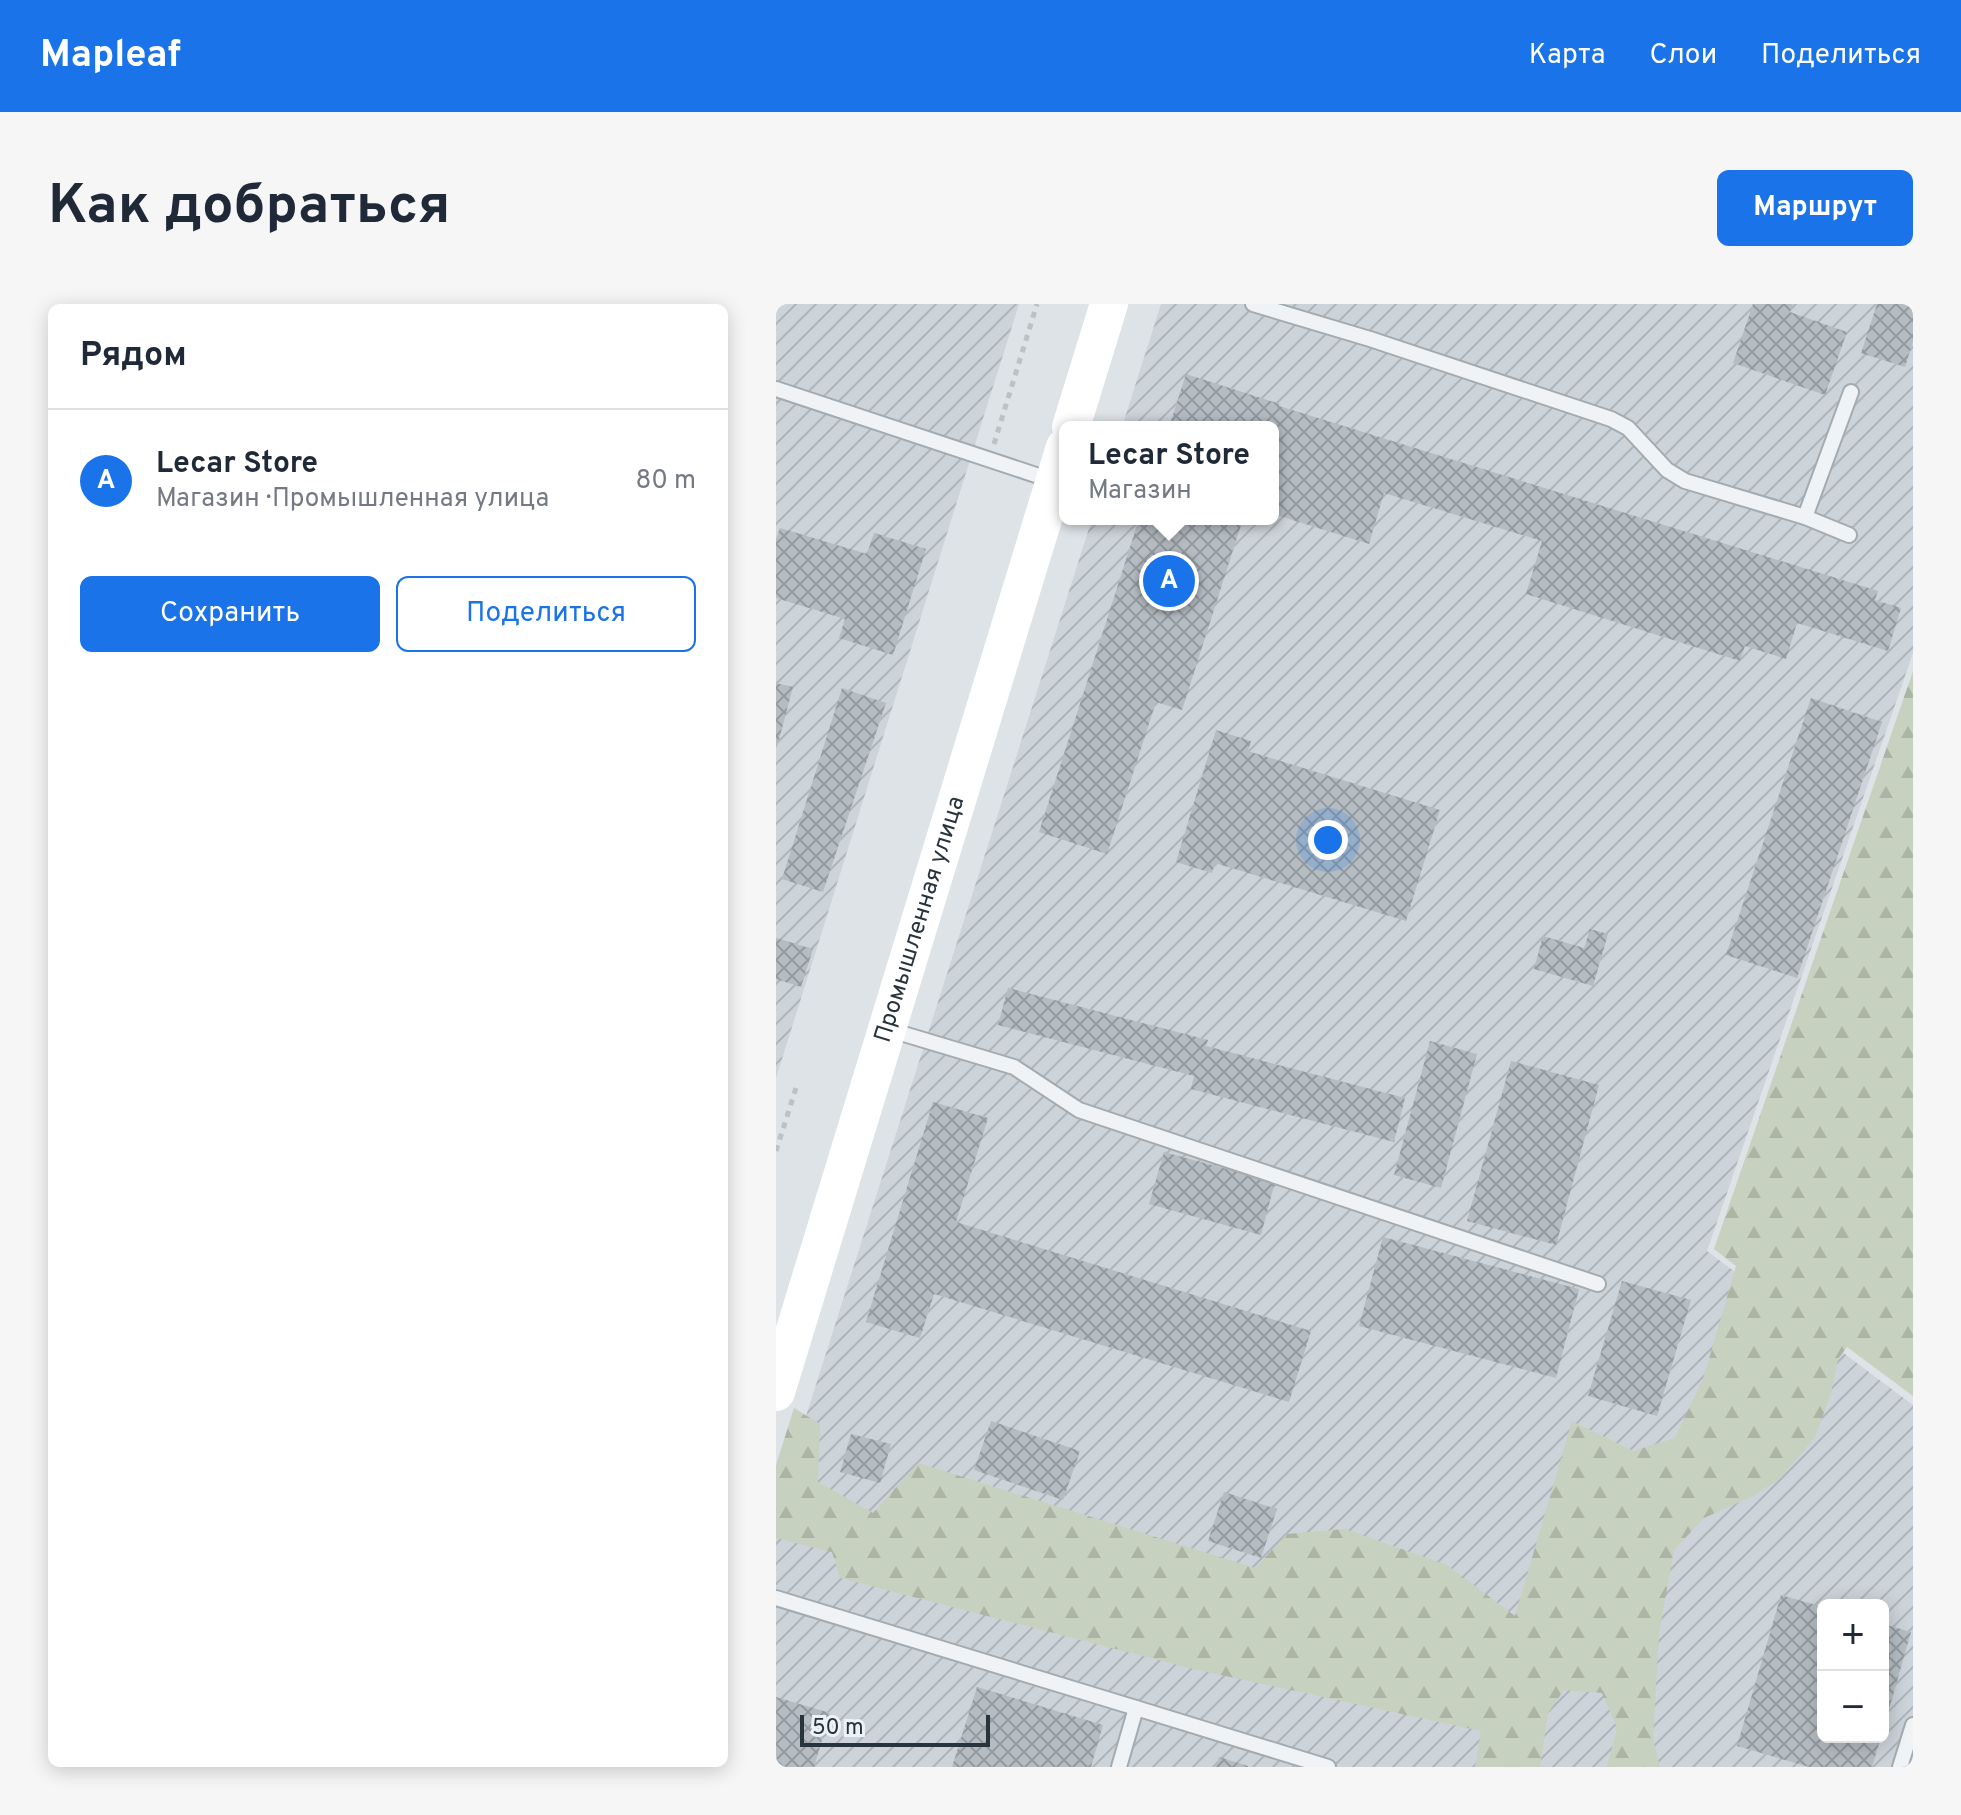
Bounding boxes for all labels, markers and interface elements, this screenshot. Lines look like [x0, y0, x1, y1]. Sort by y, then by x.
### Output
text: Mapleaf [40, 32, 181, 81]
text: Карта [1529, 38, 1605, 74]
text: Слои [1649, 38, 1717, 74]
text: Поделиться [1761, 38, 1921, 74]
button: Маршрут [1717, 170, 1913, 246]
text: Как добраться [48, 173, 450, 243]
text: Рядом [80, 335, 187, 378]
popup [1059, 421, 1279, 525]
text: Lecar Store [1088, 438, 1250, 475]
text: Lecar Store [156, 446, 318, 483]
text: A [97, 465, 115, 498]
text: 80 m [636, 465, 696, 498]
text: Магазин [1088, 475, 1192, 508]
text: Магазин · Промышленная улица [156, 483, 549, 516]
pin: A [1143, 551, 1195, 611]
button: Сохранить [80, 576, 380, 652]
button: Поделиться [396, 576, 696, 652]
street label: Промышленная улица [869, 793, 972, 1046]
your location [1308, 820, 1348, 860]
map controls [1817, 1599, 1889, 1743]
button: + [1817, 1599, 1889, 1671]
button: − [1817, 1671, 1889, 1743]
scale bar [800, 1711, 990, 1747]
text: 50 m [812, 1715, 864, 1742]

